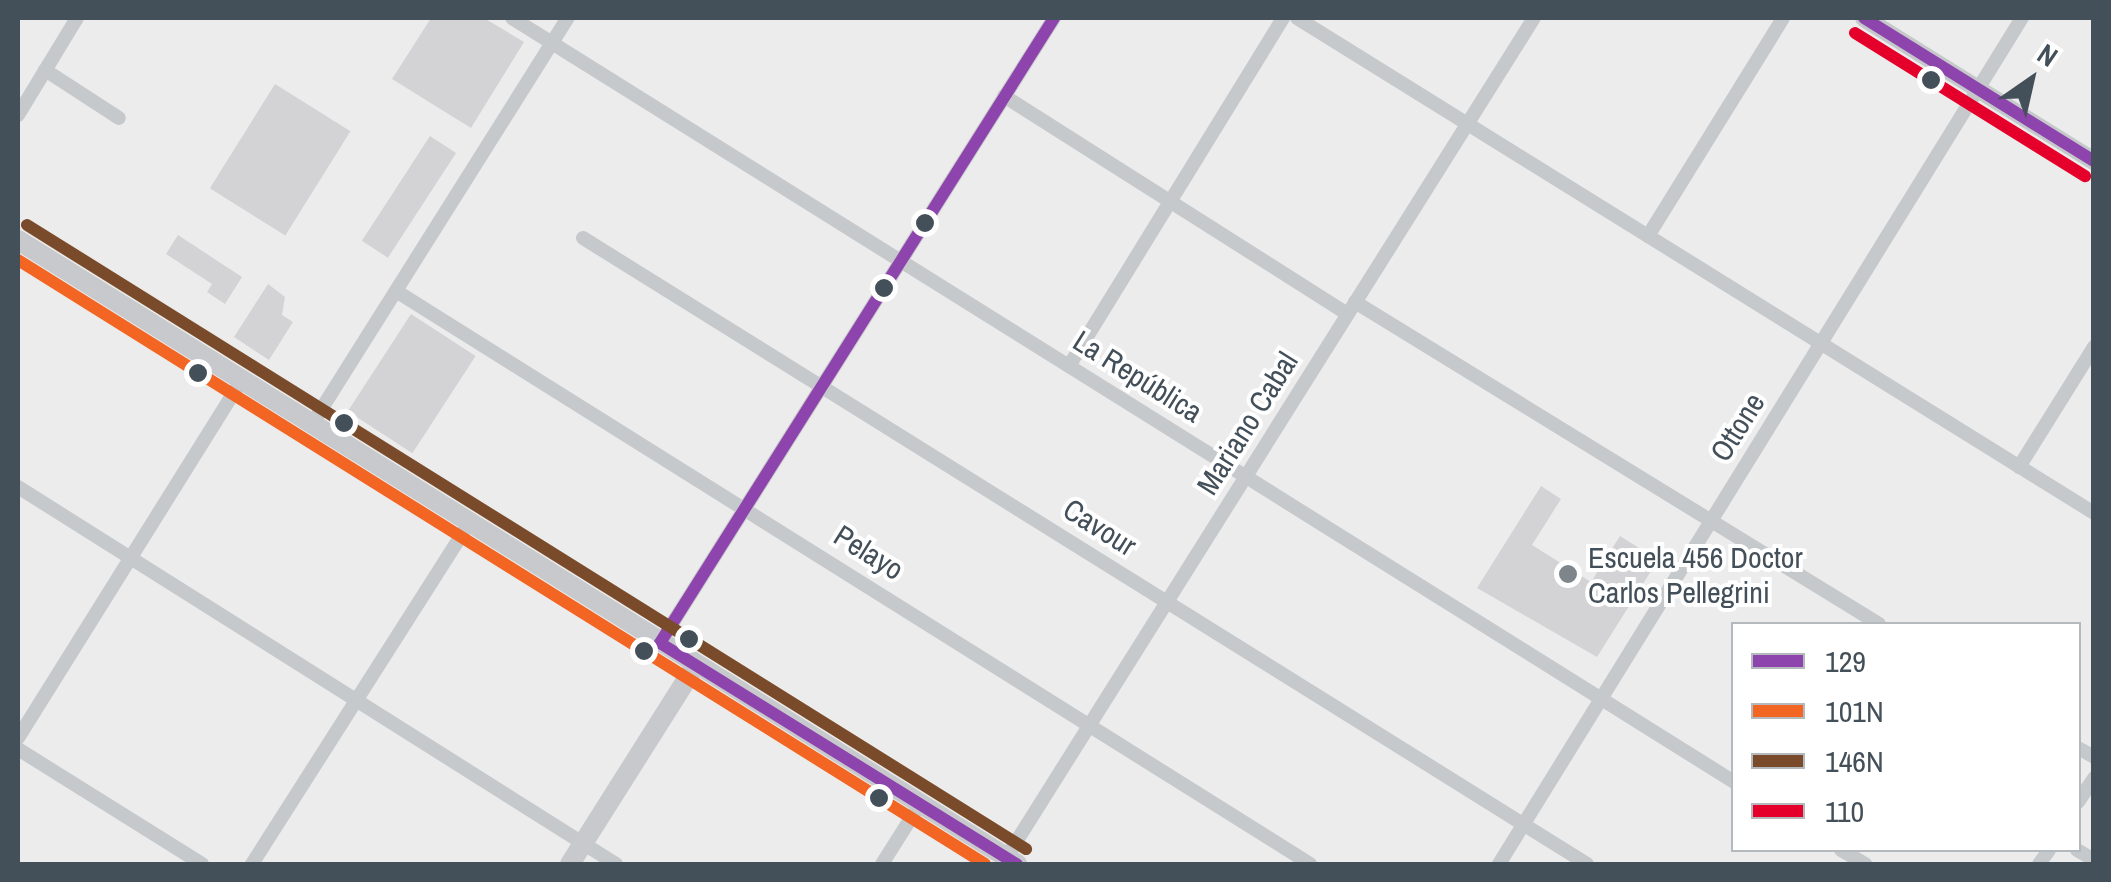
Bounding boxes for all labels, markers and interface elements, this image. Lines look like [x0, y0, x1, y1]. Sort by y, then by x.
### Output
north arrow [1981, 30, 2081, 130]
text: N [2030, 35, 2065, 76]
unlabelled marker [1921, 70, 1941, 90]
unlabelled marker [915, 213, 935, 233]
unlabelled marker [874, 278, 894, 298]
street label: La República [1067, 322, 1209, 430]
street label: Mariano Cabal [1189, 345, 1305, 501]
unlabelled marker [188, 363, 208, 383]
street label: Ottone [1702, 386, 1772, 468]
unlabelled marker [334, 413, 354, 433]
street label: Cavour [1057, 491, 1143, 563]
street label: Pelayo [828, 517, 910, 587]
place label: Escuela 456 Doctor Carlos Pellegrini [1588, 539, 1803, 610]
marker: Escuela 456 Doctor Carlos Pellegrini [1557, 563, 1579, 585]
legend [1731, 622, 2081, 852]
unlabelled marker [679, 629, 699, 649]
unlabelled marker [634, 641, 654, 661]
text: 129 [1825, 641, 1866, 681]
text: 101N [1825, 691, 1884, 731]
text: 146N [1825, 741, 1884, 781]
unlabelled marker [869, 788, 889, 808]
text: 110 [1825, 791, 1864, 831]

